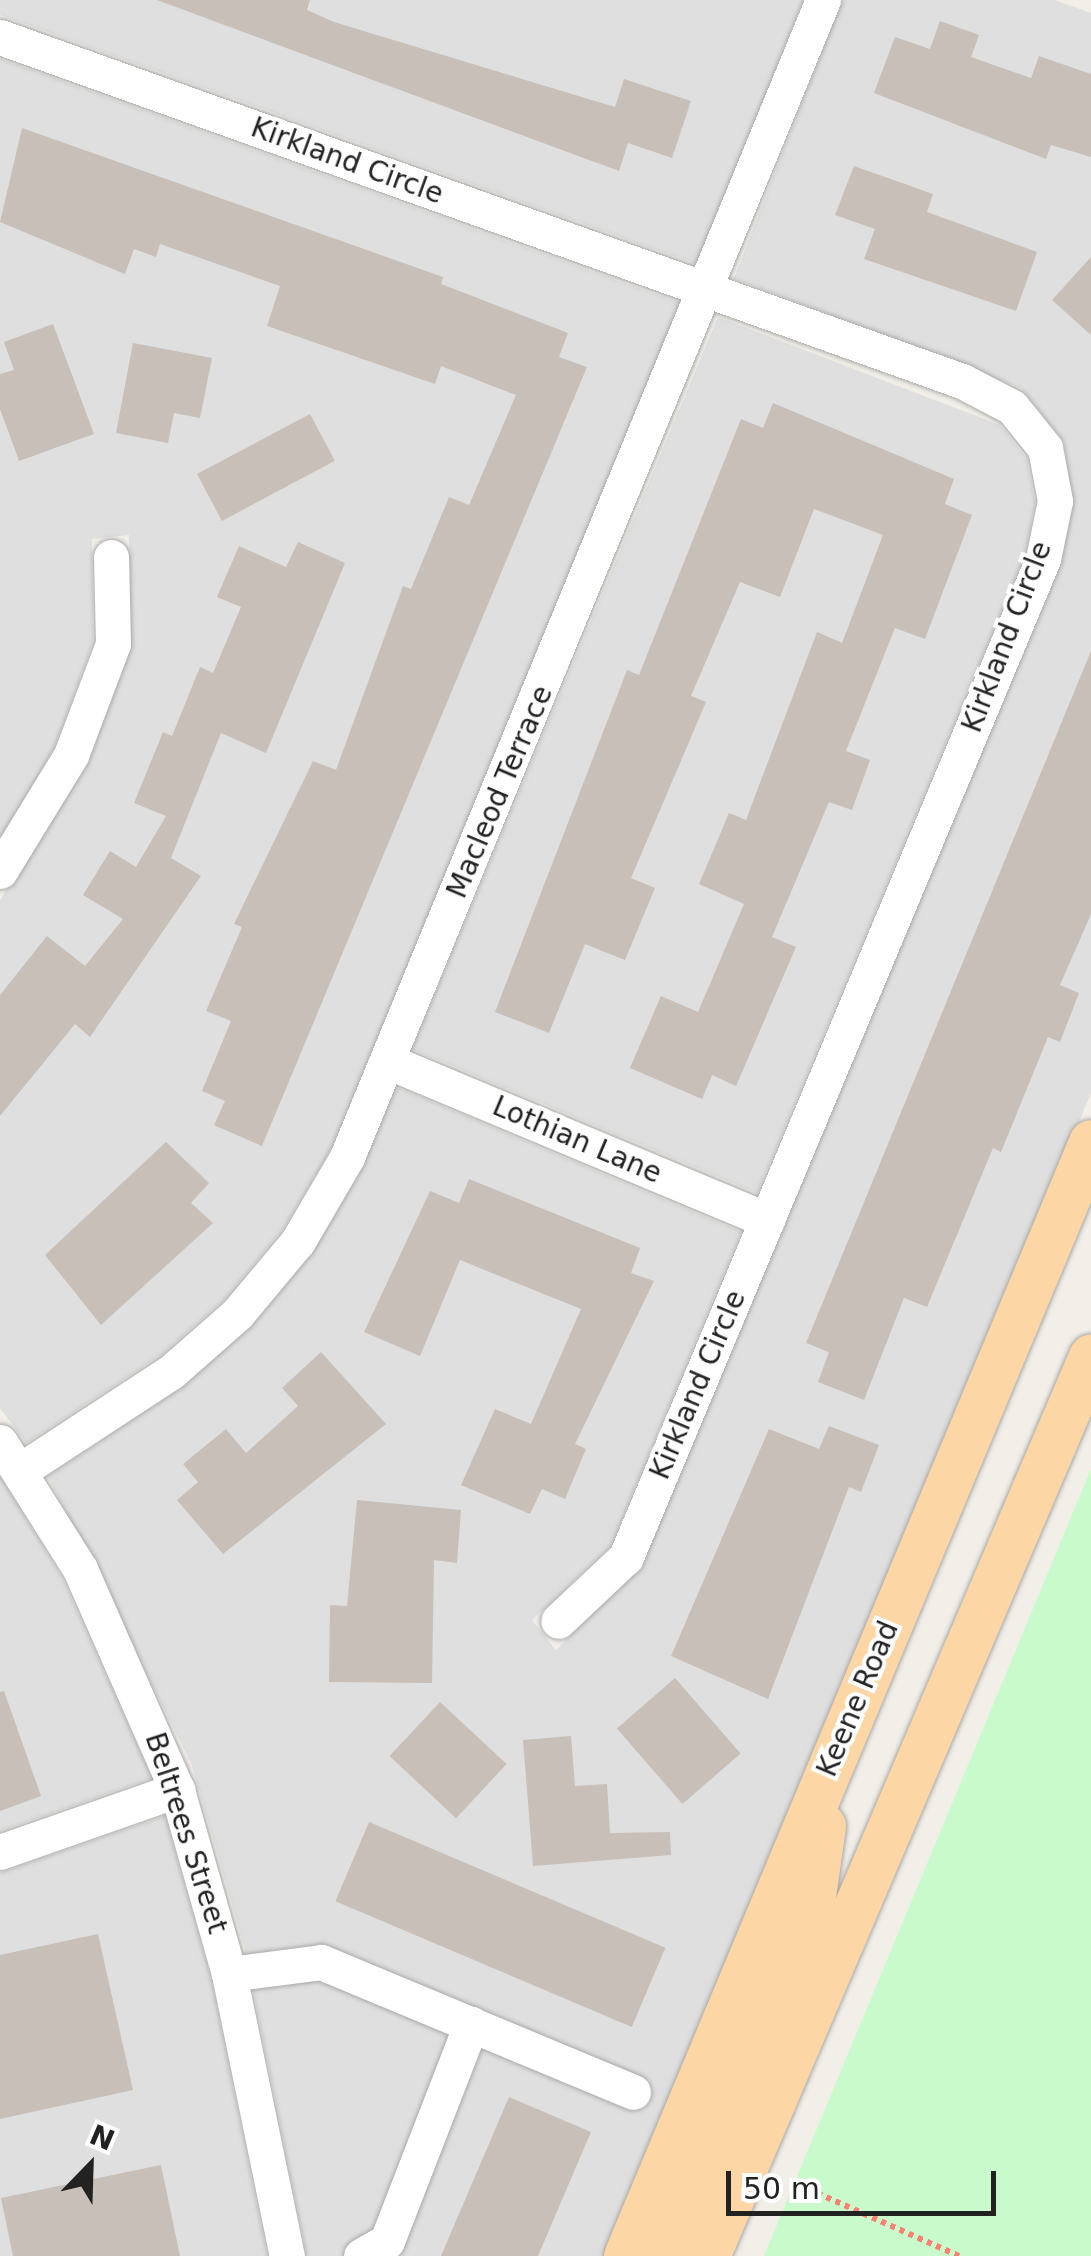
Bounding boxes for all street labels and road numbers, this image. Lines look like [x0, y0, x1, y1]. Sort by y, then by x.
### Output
street label: Kirkland Circle [246, 111, 448, 211]
street label: Kirkland Circle [955, 537, 1059, 737]
street label: Macleod Terrace [440, 681, 560, 903]
street label: Lothian Lane [487, 1089, 667, 1191]
street label: Kirkland Circle [643, 1286, 753, 1484]
street label: Keene Road [810, 1616, 906, 1782]
street label: Beltrees Street [138, 1728, 234, 1938]

